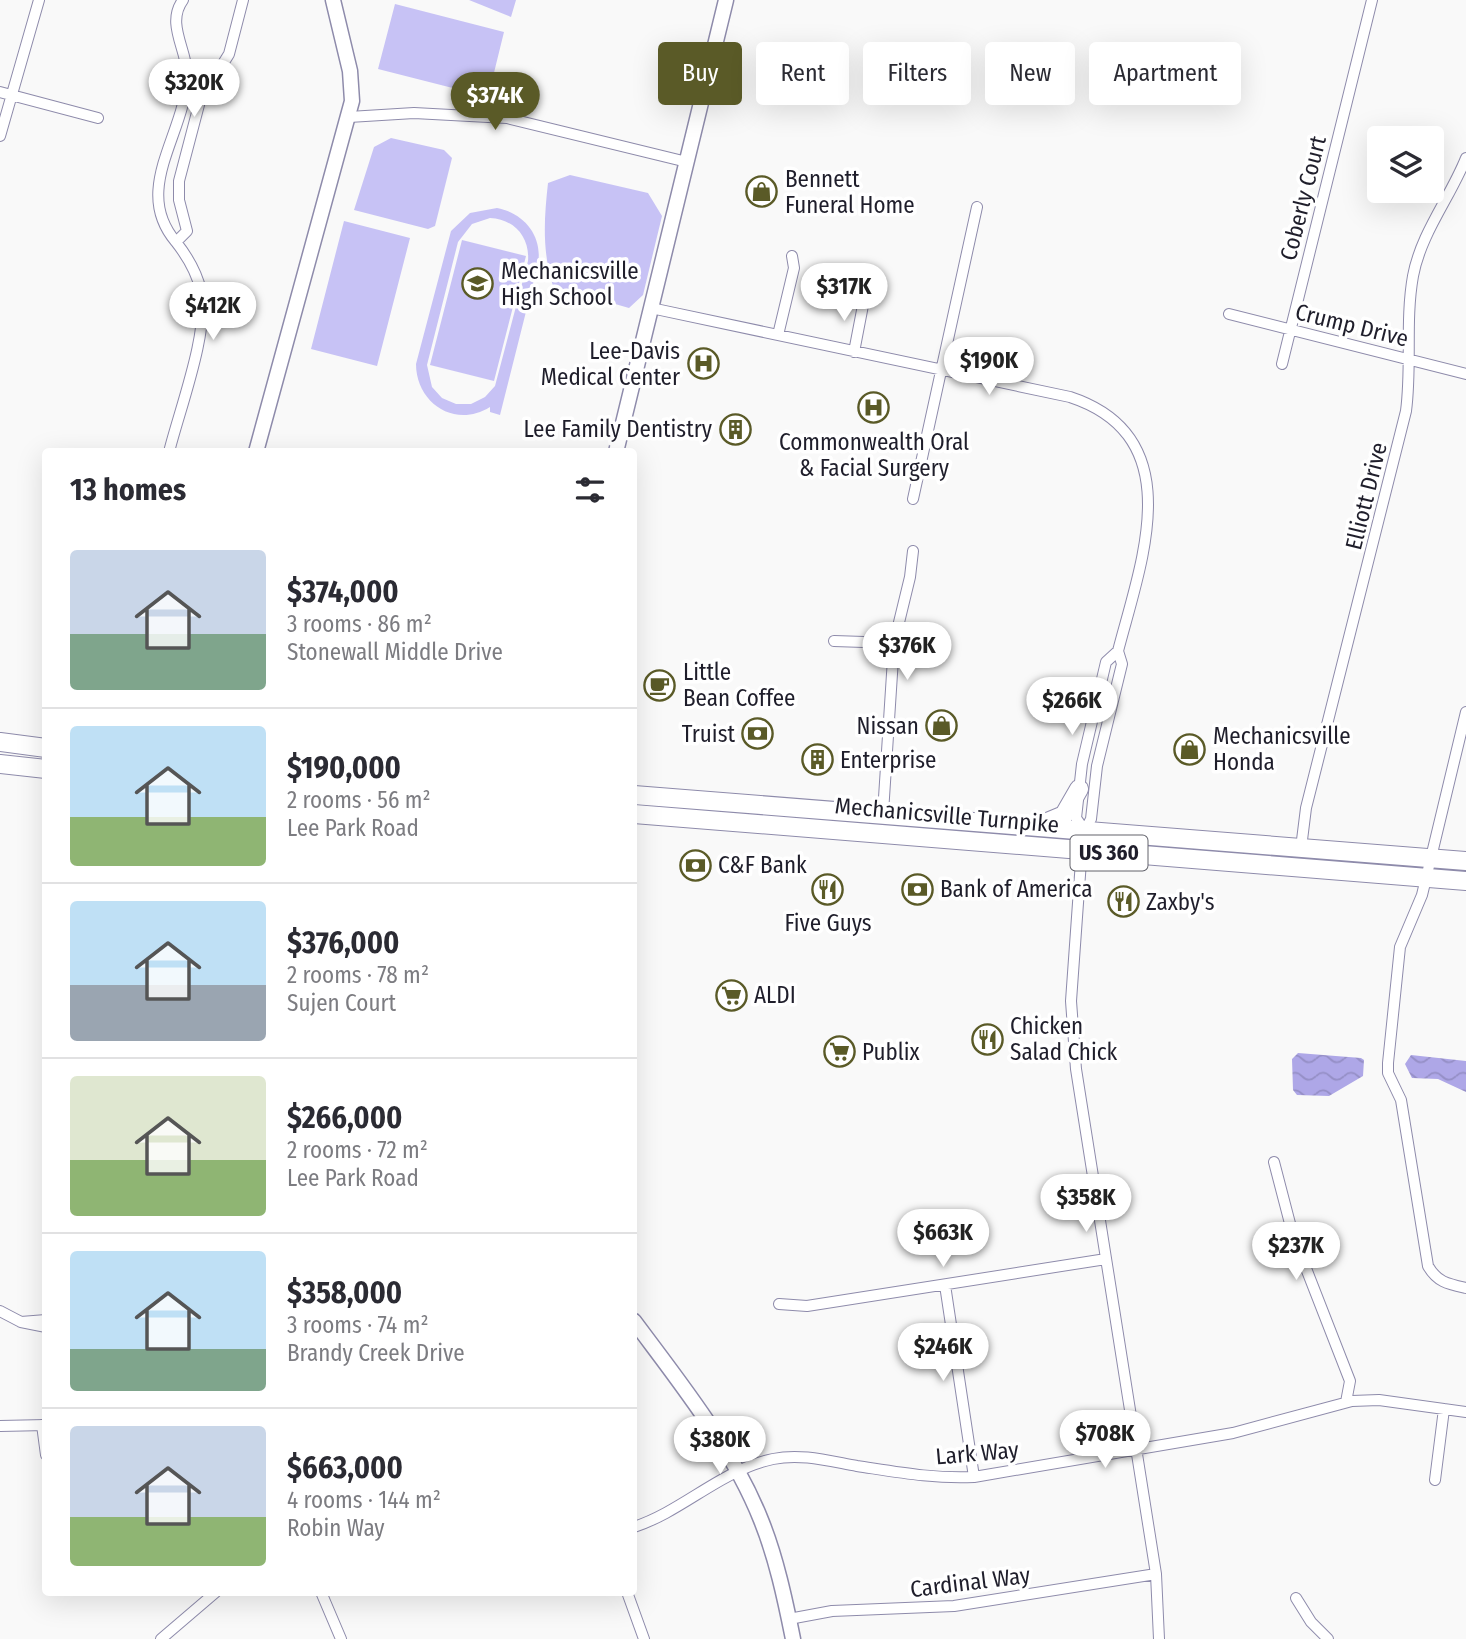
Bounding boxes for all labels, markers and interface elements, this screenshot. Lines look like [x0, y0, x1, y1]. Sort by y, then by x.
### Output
chip: Buy [658, 42, 742, 105]
chip: Rent [756, 42, 849, 105]
chip: Filters [863, 42, 971, 105]
chip: New [985, 42, 1075, 105]
chip: Apartment [1089, 42, 1241, 105]
pin: $320K [145, 60, 243, 119]
text: $320K [165, 68, 223, 96]
pin: $374K [446, 72, 544, 132]
text: $374K [467, 81, 523, 109]
map controls [1367, 126, 1444, 203]
button: layers [1367, 126, 1444, 203]
street label: Coberly Court [1274, 132, 1332, 263]
place label: Bennett Funeral Home [785, 165, 915, 219]
shop icon: Bennett Funeral Home [745, 175, 779, 209]
place label: Mechanicsville High School [501, 257, 639, 311]
pin: $317K [795, 264, 893, 323]
school or university icon: Mechanicsville High School [461, 267, 495, 301]
text: $317K [817, 272, 871, 300]
pin: $412K [164, 282, 262, 342]
text: $412K [185, 291, 241, 319]
street label: Crump Drive [1293, 297, 1411, 353]
place label: Lee-Davis Medical Center [541, 337, 680, 391]
pin: $190K [940, 338, 1038, 397]
text: $190K [960, 346, 1018, 374]
hospital icon: Lee-Davis Medical Center [686, 347, 720, 381]
hospital icon: Commonwealth Oral & Facial Surgery [857, 391, 891, 425]
building icon: Lee Family Dentistry [718, 412, 752, 446]
place label: Lee Family Dentistry [523, 415, 713, 443]
place label: Commonwealth Oral & Facial Surgery [779, 428, 969, 482]
street label: Elliott Drive [1339, 439, 1393, 553]
icon: filters [571, 471, 609, 509]
text: 13 homes [70, 472, 186, 508]
text: $374,000 [287, 574, 399, 610]
icon: home [126, 578, 210, 662]
text: 3 rooms · 86 m² [287, 610, 432, 638]
pin: $376K [858, 622, 956, 682]
text: $376K [879, 631, 936, 659]
text: Stonewall Middle Drive [287, 638, 503, 666]
place label: Little Bean Coffee [683, 658, 795, 712]
cafe icon: Little Bean Coffee [643, 668, 677, 702]
pin: $266K [1023, 678, 1121, 737]
text: $266K [1042, 686, 1102, 714]
shop icon: Nissan [925, 709, 959, 743]
place label: Nissan [857, 712, 919, 740]
bank icon: Truist [741, 717, 775, 751]
place label: Truist [682, 720, 735, 748]
place label: Mechanicsville Honda [1213, 722, 1351, 776]
shop icon: Mechanicsville Honda [1173, 732, 1207, 766]
building icon: Enterprise [800, 743, 834, 777]
place label: Enterprise [840, 746, 937, 774]
text: $190,000 [287, 750, 401, 786]
icon: home [126, 754, 210, 838]
text: 2 rooms · 56 m² [287, 786, 431, 814]
street label: Mechanicsville Turnpike [834, 791, 1060, 839]
text: Lee Park Road [287, 814, 419, 842]
road number: US 360 [1070, 836, 1148, 870]
bank icon: C&F Bank [678, 848, 712, 882]
place label: C&F Bank [718, 851, 807, 879]
restaurant icon: Five Guys [811, 872, 845, 906]
bank icon: Bank of America [900, 872, 934, 906]
place label: Bank of America [940, 875, 1093, 903]
restaurant icon: Zaxby's [1106, 885, 1140, 919]
place label: Zaxby's [1146, 888, 1215, 916]
place label: Five Guys [784, 909, 872, 937]
text: $376,000 [287, 925, 399, 961]
icon: home [126, 929, 210, 1013]
text: 2 rooms · 78 m² [287, 961, 429, 989]
supermarket icon: ALDI [714, 978, 748, 1012]
place label: ALDI [754, 981, 796, 1009]
text: Sujen Court [287, 989, 396, 1017]
place label: Chicken Salad Chick [1010, 1012, 1118, 1066]
restaurant icon: Chicken Salad Chick [970, 1022, 1004, 1056]
supermarket icon: Publix [822, 1035, 856, 1069]
place label: Publix [862, 1038, 920, 1066]
text: $266,000 [287, 1100, 402, 1136]
icon: home [126, 1104, 210, 1188]
text: 2 rooms · 72 m² [287, 1136, 428, 1164]
text: Lee Park Road [287, 1164, 419, 1192]
pin: $358K [1037, 1174, 1135, 1234]
text: $358K [1056, 1183, 1116, 1211]
pin: $663K [894, 1210, 992, 1269]
text: $663K [913, 1218, 973, 1246]
pin: $237K [1247, 1222, 1345, 1282]
text: $237K [1268, 1231, 1324, 1259]
text: $358,000 [287, 1275, 402, 1311]
icon: home [126, 1279, 210, 1363]
text: 3 rooms · 74 m² [287, 1311, 429, 1339]
pin: $246K [894, 1324, 992, 1383]
text: $246K [914, 1332, 972, 1360]
text: Brandy Creek Drive [287, 1339, 465, 1367]
pin: $708K [1056, 1410, 1154, 1470]
pin: $380K [671, 1416, 769, 1476]
text: $708K [1076, 1419, 1134, 1447]
text: $380K [690, 1425, 750, 1453]
street label: Lark Way [934, 1435, 1020, 1471]
text: $663,000 [287, 1450, 403, 1486]
icon: home [126, 1454, 210, 1538]
text: 4 rooms · 144 m² [287, 1486, 441, 1514]
text: Robin Way [287, 1514, 385, 1542]
street label: Cardinal Way [908, 1561, 1032, 1603]

